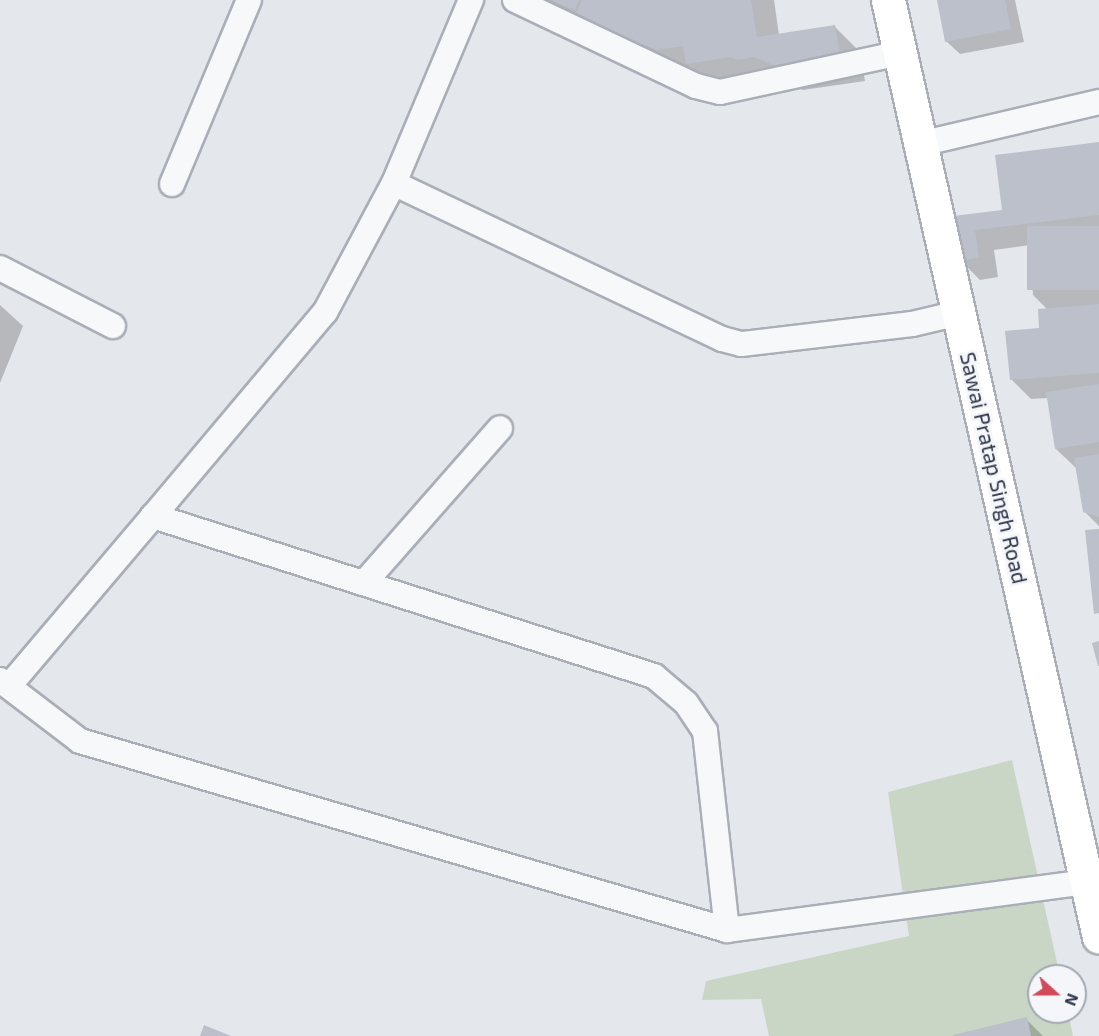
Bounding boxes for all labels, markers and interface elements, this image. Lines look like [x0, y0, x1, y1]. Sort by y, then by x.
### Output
street label: Sawai Pratap Singh Road [955, 350, 1033, 586]
north arrow [1027, 964, 1087, 1024]
text: N [1061, 991, 1083, 1009]

